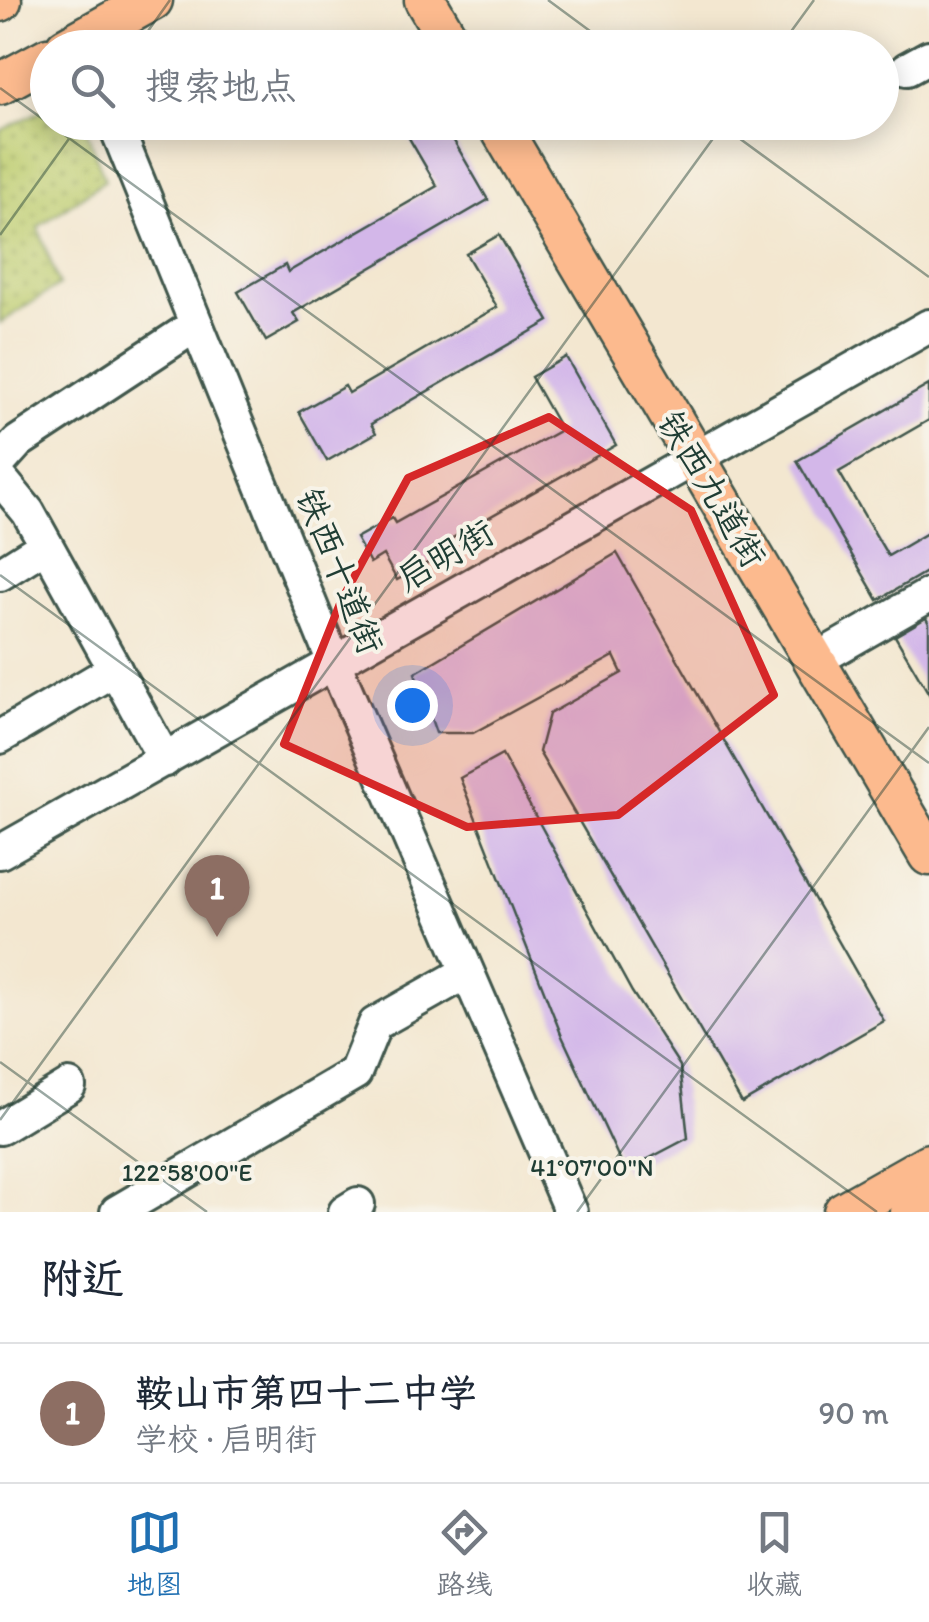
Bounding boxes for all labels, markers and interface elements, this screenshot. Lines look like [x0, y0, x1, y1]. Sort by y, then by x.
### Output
search box [30, 30, 899, 140]
icon: search [65, 58, 120, 113]
text: 搜索地点 [145, 63, 297, 109]
street label: 铁西九道街 [649, 403, 775, 575]
street label: 铁西十道街 [288, 482, 392, 660]
street label: 启明街 [389, 511, 501, 599]
your location [387, 680, 438, 731]
pin: 1 [184, 854, 250, 937]
text: 41°07'00"N [530, 1152, 654, 1182]
text: 122°58'00"E [122, 1157, 252, 1187]
text: 附近 [40, 1253, 124, 1304]
text: 鞍山市第四十二中学 [135, 1370, 477, 1416]
text: 1 [65, 1394, 80, 1432]
text: 90 m [818, 1394, 889, 1432]
text: 学校 · 启明街 [135, 1420, 317, 1458]
tab: 地图 [127, 1505, 183, 1602]
tab: 路线 [436, 1505, 492, 1602]
tab: 收藏 [746, 1505, 802, 1602]

